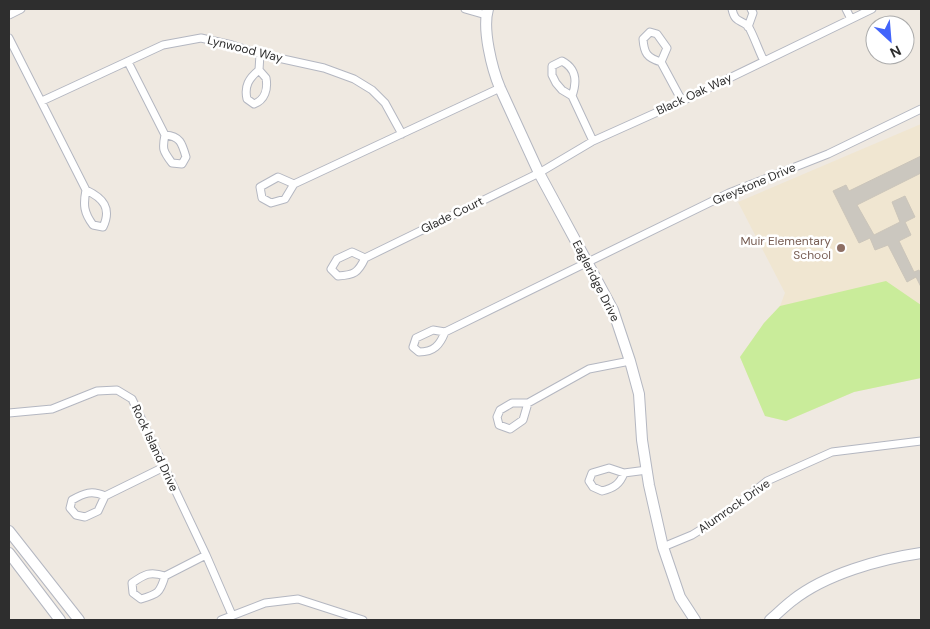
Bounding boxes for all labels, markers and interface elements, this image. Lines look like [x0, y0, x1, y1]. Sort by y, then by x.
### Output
north arrow [865, 15, 915, 65]
street label: Lynwood Way [206, 32, 285, 66]
text: N [887, 41, 904, 62]
street label: Black Oak Way [654, 69, 735, 119]
street label: Greystone Drive [710, 159, 798, 209]
street label: Glade Court [418, 193, 486, 237]
place label: Muir Elementary School [741, 233, 831, 263]
street label: Eagleridge Drive [569, 238, 623, 325]
marker: Muir Elementary School [835, 242, 847, 254]
street label: Rock Island Drive [128, 402, 182, 494]
street label: Alumrock Drive [695, 475, 773, 537]

